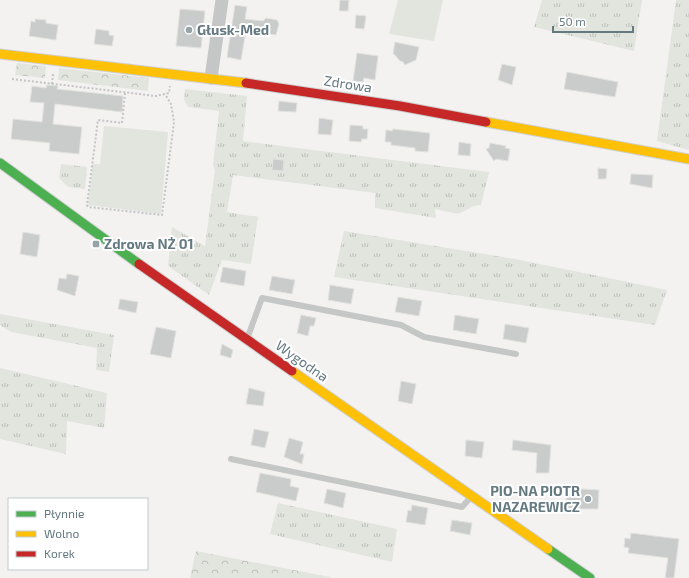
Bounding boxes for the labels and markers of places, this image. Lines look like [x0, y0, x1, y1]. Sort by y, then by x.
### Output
place label: Głusk-Med [197, 21, 269, 38]
marker: Głusk-Med [184, 25, 194, 35]
place label: Zdrowa NŻ 01 [104, 235, 194, 252]
marker: Zdrowa NŻ 01 [91, 239, 101, 249]
place label: PIO-NA PIOTR NAZAREWICZ [490, 482, 580, 515]
marker: PIO-NA PIOTR NAZAREWICZ [583, 494, 593, 504]

